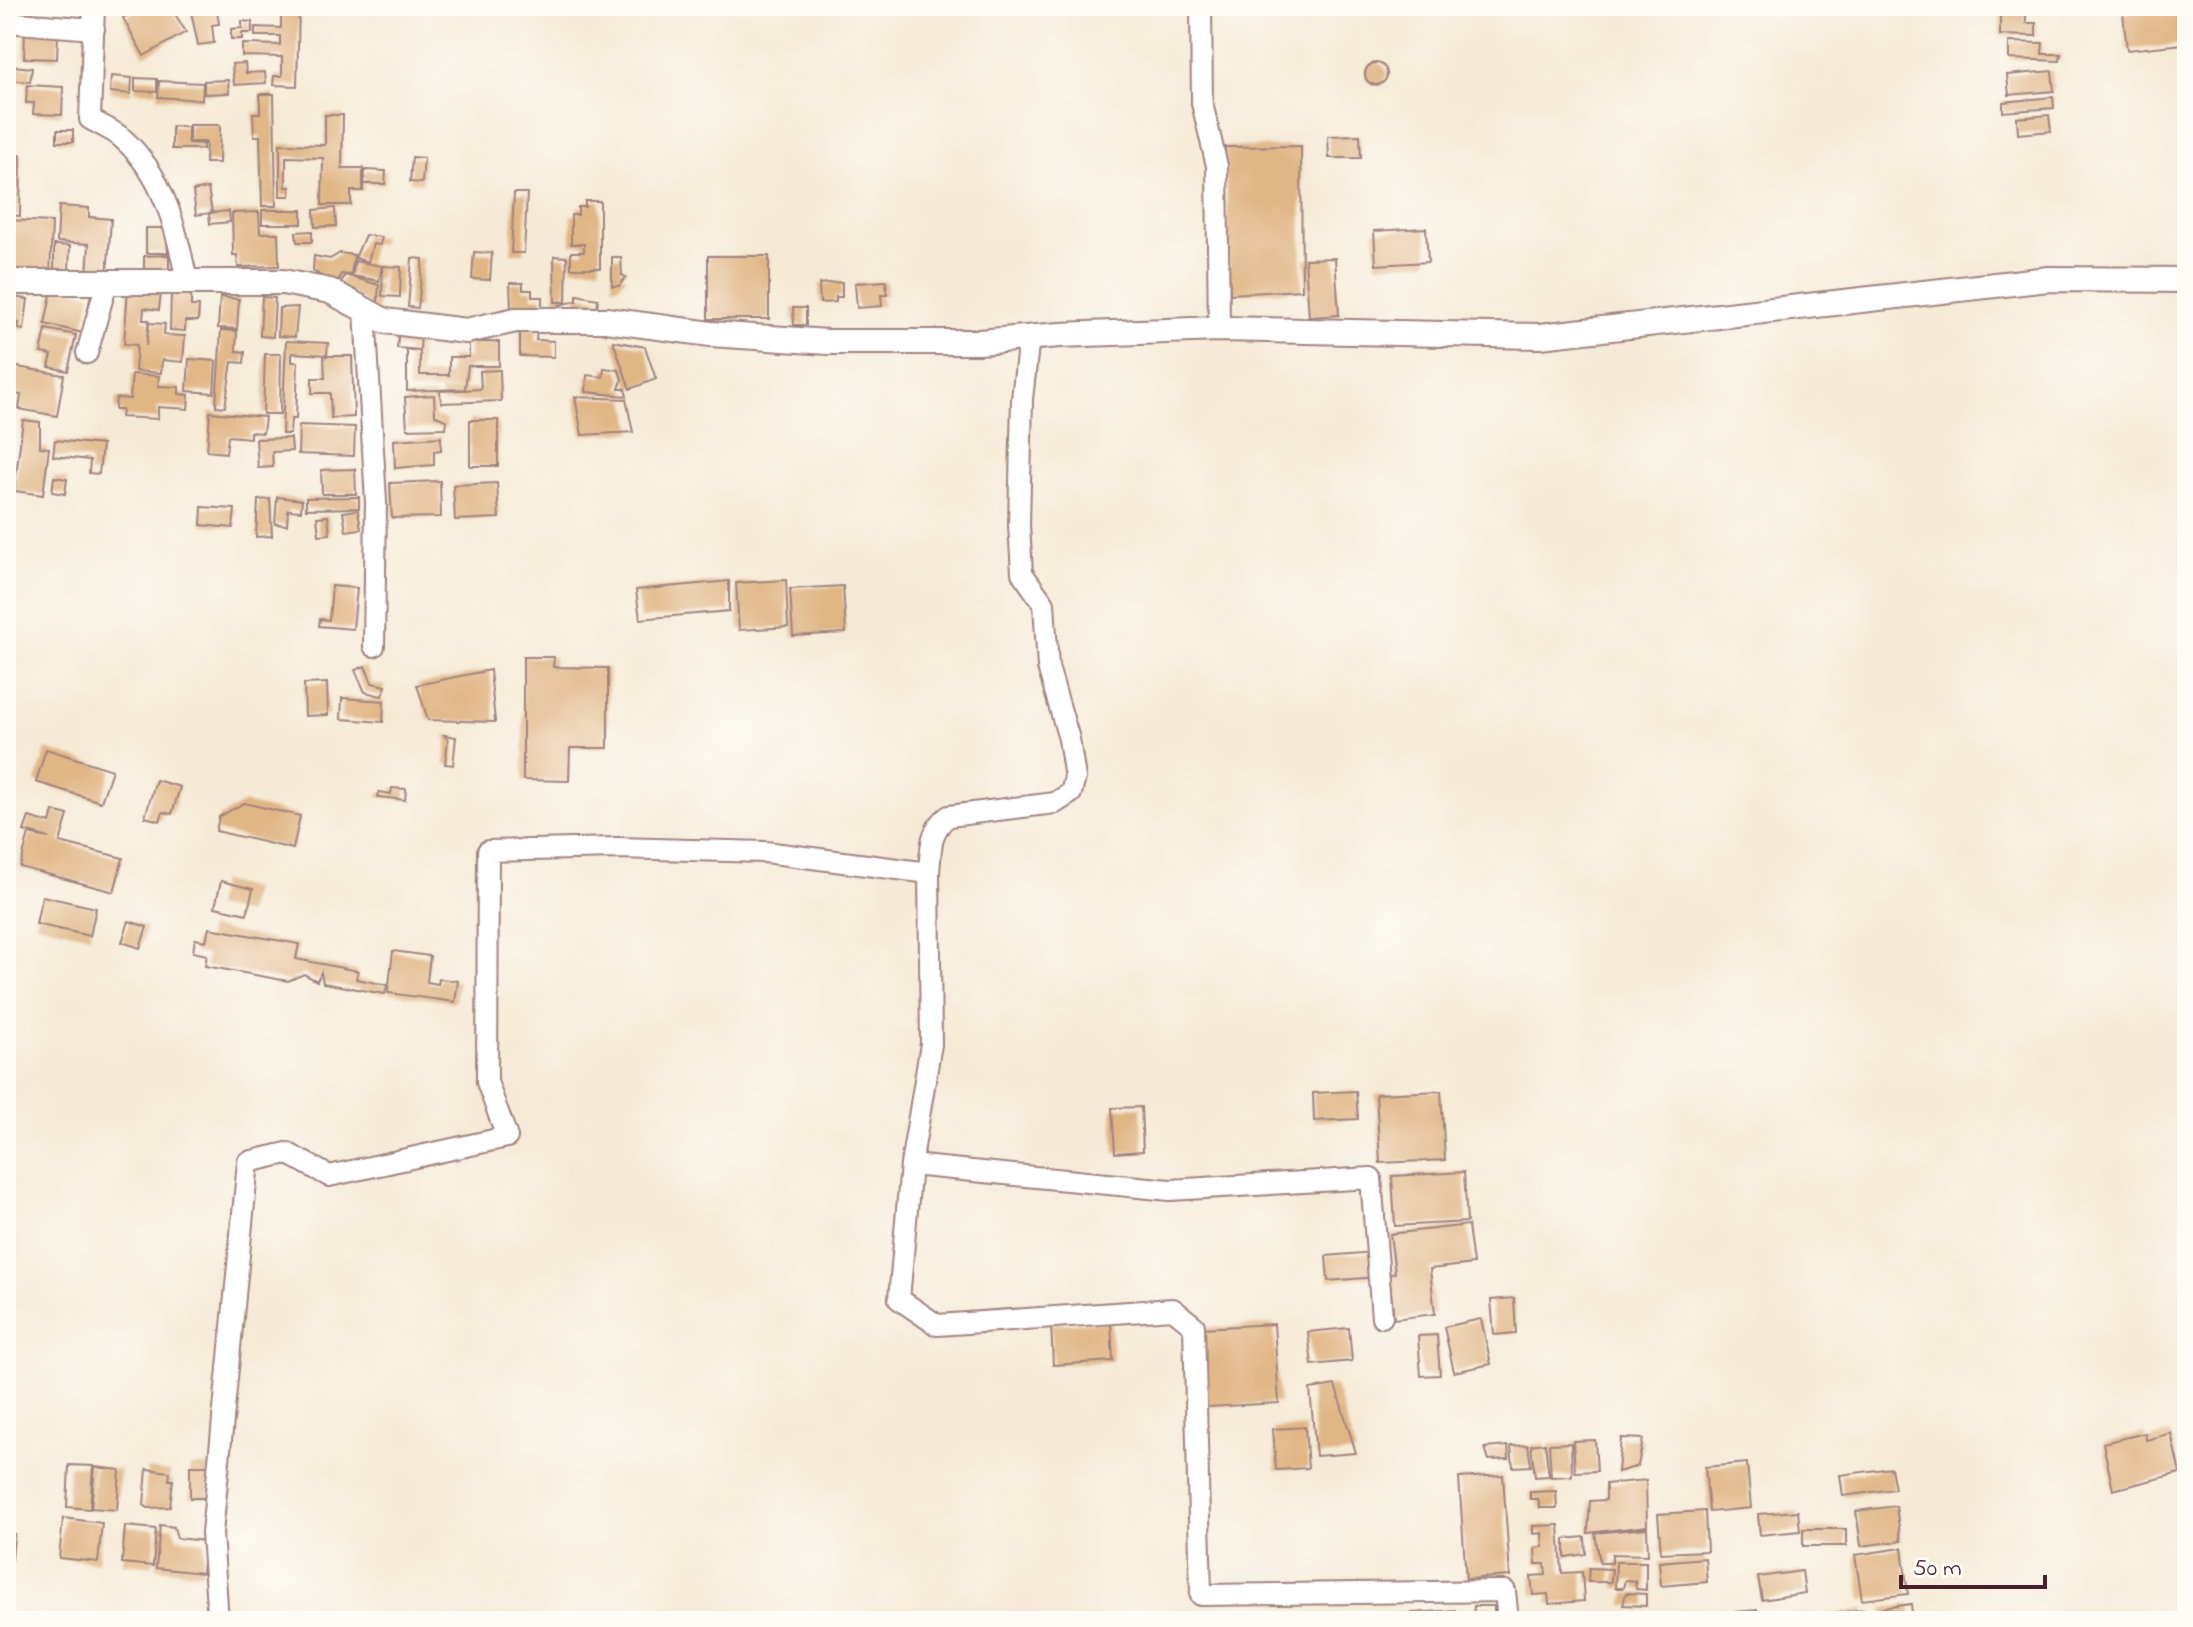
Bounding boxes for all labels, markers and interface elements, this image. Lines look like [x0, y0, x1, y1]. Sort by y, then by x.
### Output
scale bar [1901, 1539, 2045, 1589]
text: 50 m [1913, 1552, 1962, 1587]

